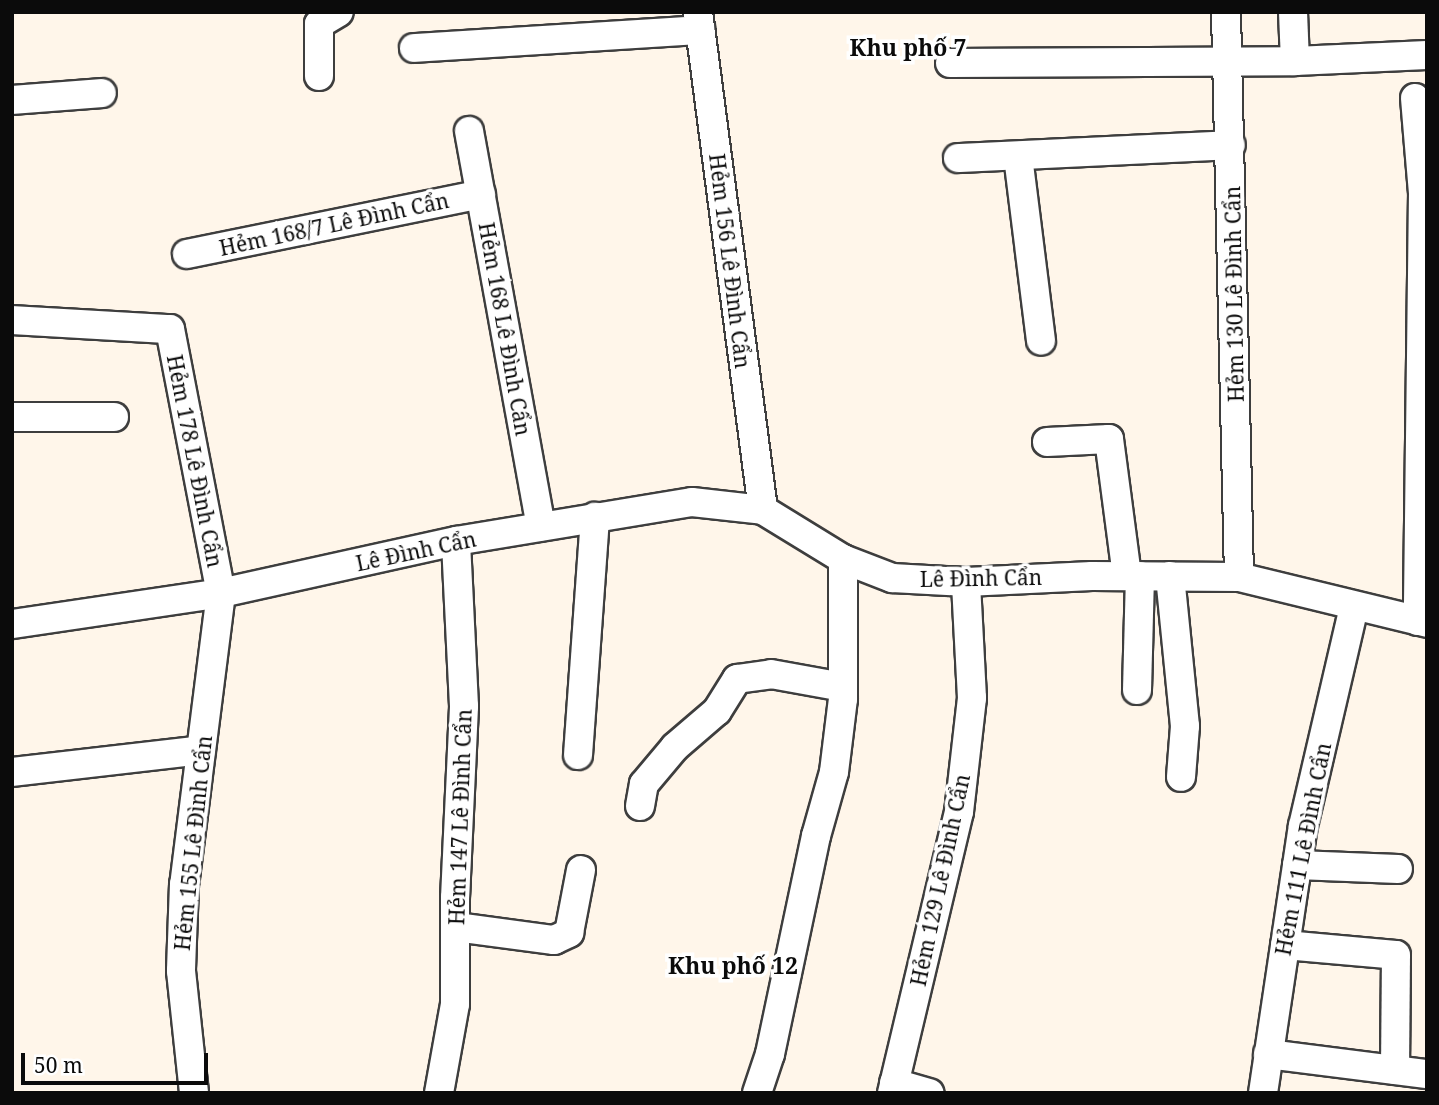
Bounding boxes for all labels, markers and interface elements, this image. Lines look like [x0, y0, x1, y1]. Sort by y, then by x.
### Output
district label: Khu phố 7 [850, 33, 966, 61]
street label: Hẻm 156 Lê Đình Cẩn [704, 152, 756, 370]
street label: Hẻm 130 Lê Đình Cẩn [1220, 186, 1248, 402]
street label: Hẻm 168/7 Lê Đình Cẩn [217, 187, 451, 261]
street label: Hẻm 168 Lê Đình Cẩn [474, 220, 536, 438]
street label: Hẻm 178 Lê Đình Cẩn [162, 352, 228, 570]
street label: Lê Đình Cẩn [354, 526, 478, 576]
street label: Lê Đình Cẩn [920, 564, 1042, 592]
street label: Hẻm 147 Lê Đình Cẩn [444, 709, 476, 925]
street label: Hẻm 155 Lê Đình Cẩn [169, 734, 217, 952]
street label: Hẻm 111 Lê Đình Cẩn [1270, 740, 1336, 958]
street label: Hẻm 129 Lê Đình Cẩn [905, 772, 975, 988]
district label: Khu phố 12 [668, 951, 798, 979]
scale bar [24, 1038, 212, 1082]
text: 50 m [34, 1051, 83, 1079]

